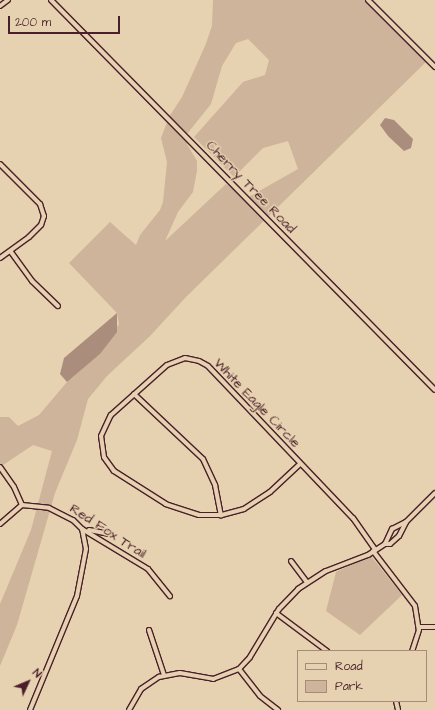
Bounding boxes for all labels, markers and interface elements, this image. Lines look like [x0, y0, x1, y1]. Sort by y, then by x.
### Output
scale bar [10, 8, 122, 34]
text: 200 m [15, 14, 51, 31]
street label: Cherry Tree Road [202, 137, 300, 237]
street label: White Eagle Circle [210, 355, 304, 451]
street label: Red Fox Trail [67, 500, 149, 562]
legend [297, 650, 427, 702]
text: Road [335, 658, 363, 675]
north arrow [8, 662, 48, 702]
text: N [29, 666, 45, 681]
text: Park [335, 678, 363, 695]

